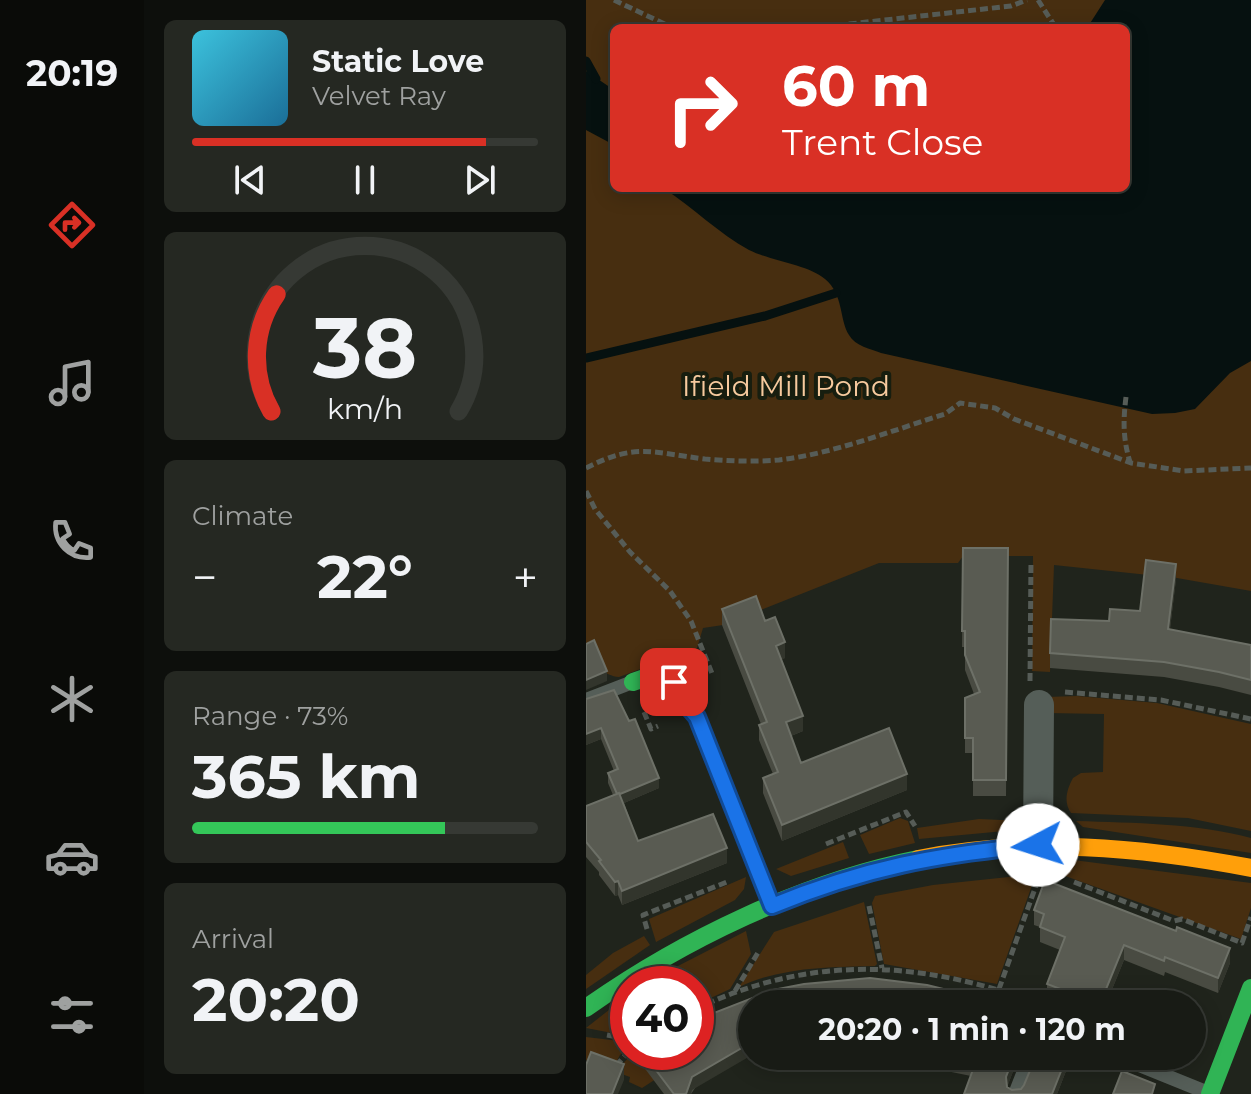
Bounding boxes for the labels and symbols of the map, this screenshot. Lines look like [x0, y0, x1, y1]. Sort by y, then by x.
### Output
park label: Ifield Mill Pond [682, 369, 890, 403]
pin [640, 648, 708, 716]
position arrow [996, 803, 1080, 887]
speed limit sign: 40 [610, 966, 714, 1070]

